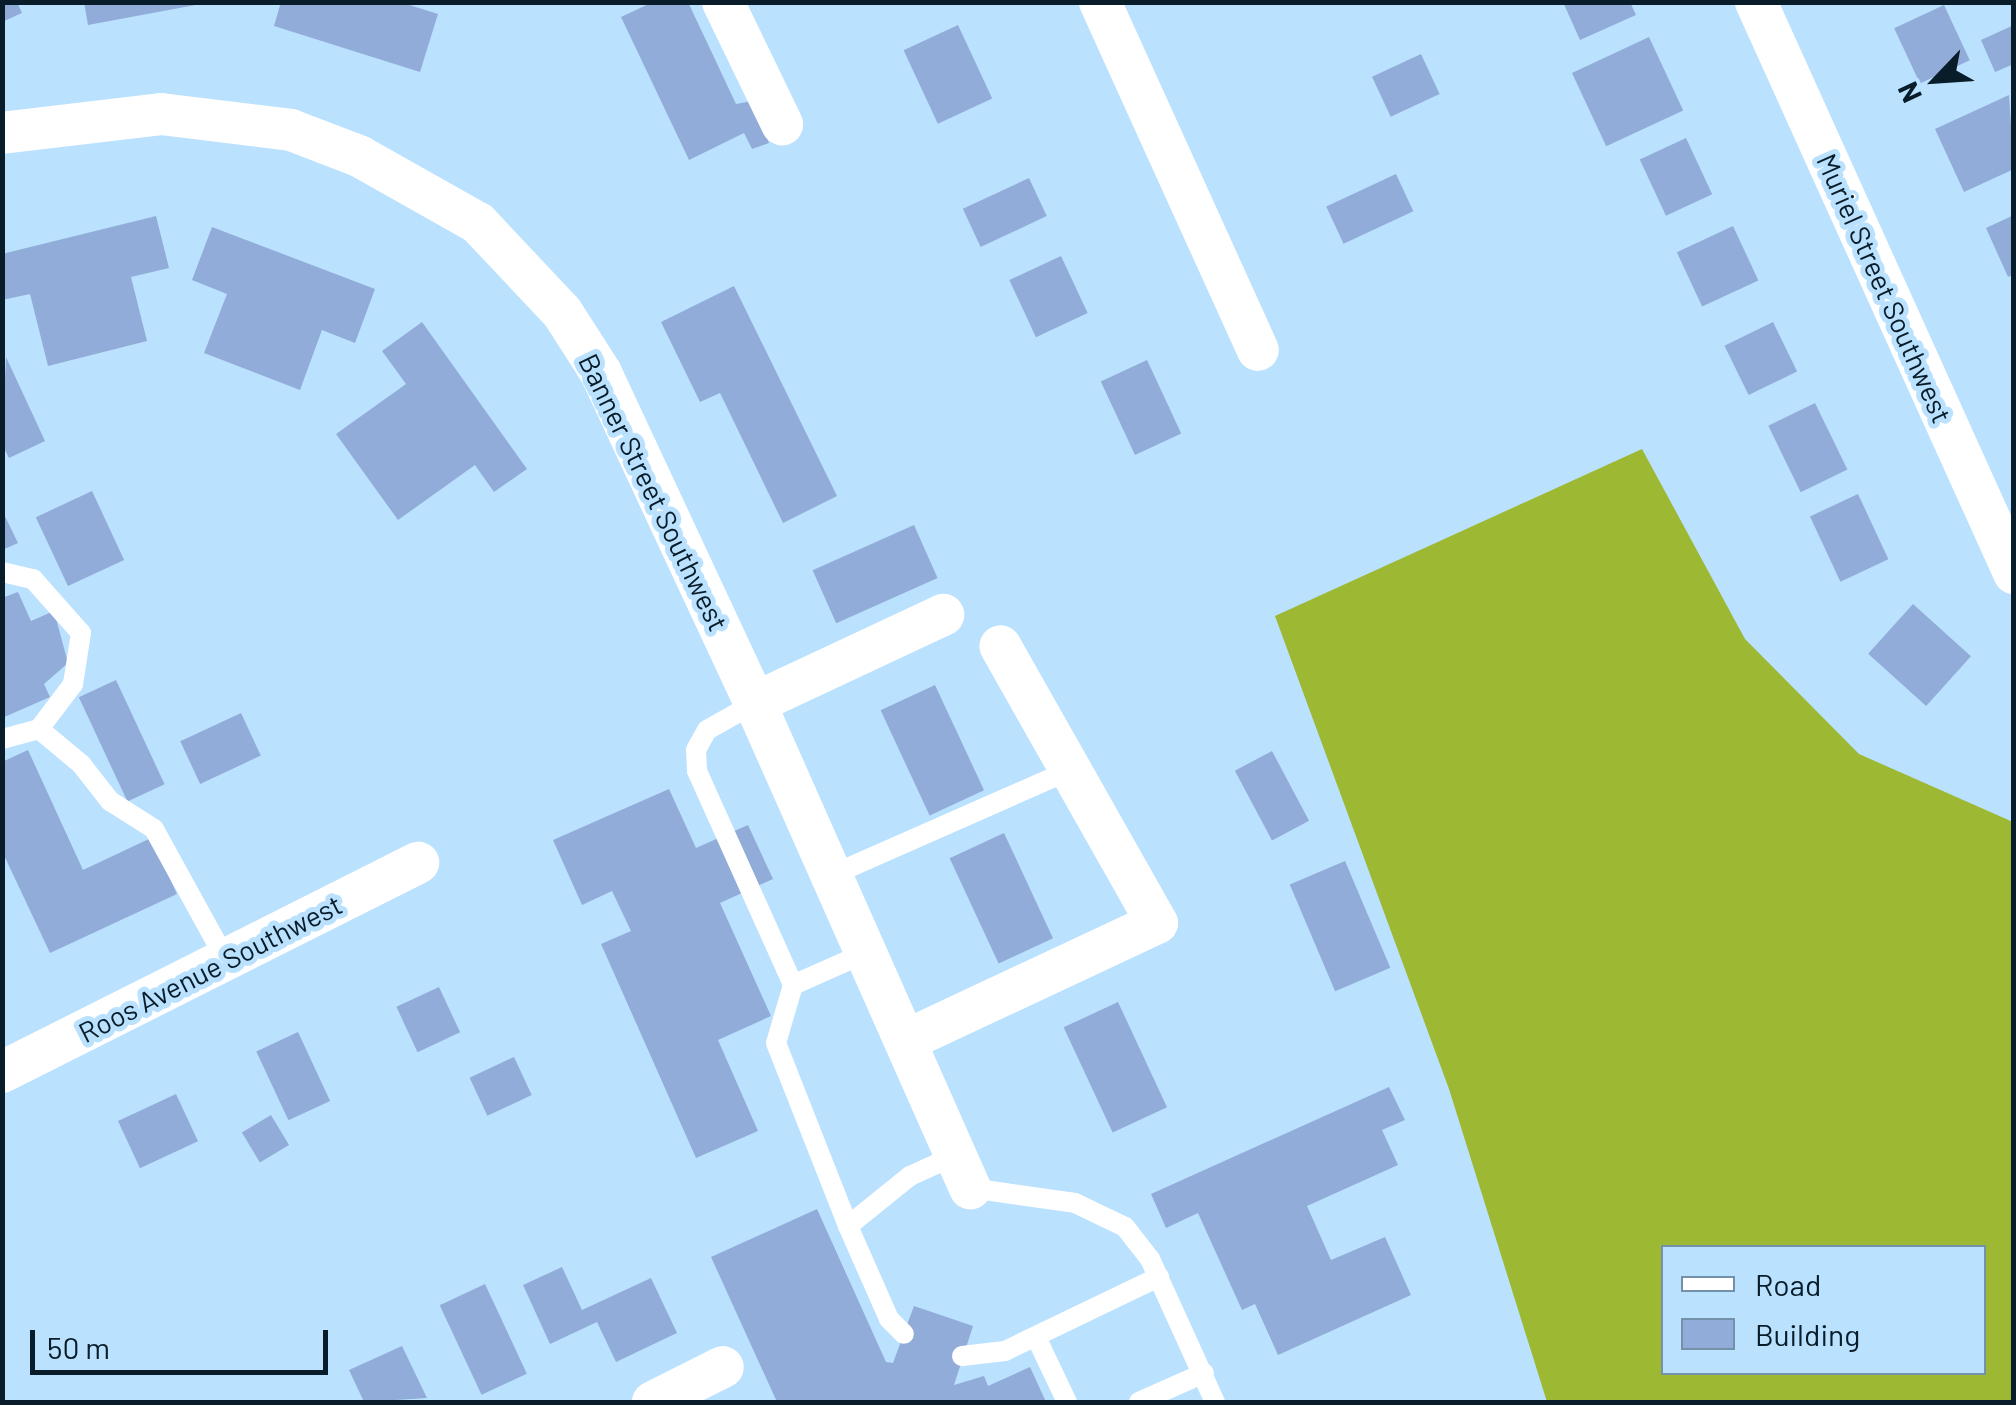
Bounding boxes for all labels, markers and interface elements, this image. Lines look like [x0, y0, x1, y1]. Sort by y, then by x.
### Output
north arrow [1886, 30, 1986, 130]
text: N [1889, 77, 1928, 108]
street label: Muriel Street Southwest [1810, 148, 1960, 428]
street label: Banner Street Southwest [572, 348, 736, 636]
street label: Roos Avenue Southwest [73, 887, 347, 1049]
legend [1661, 1245, 1986, 1375]
text: Road [1755, 1266, 1821, 1302]
scale bar [35, 1310, 332, 1372]
text: Building [1755, 1316, 1860, 1352]
text: 50 m [47, 1329, 110, 1365]

